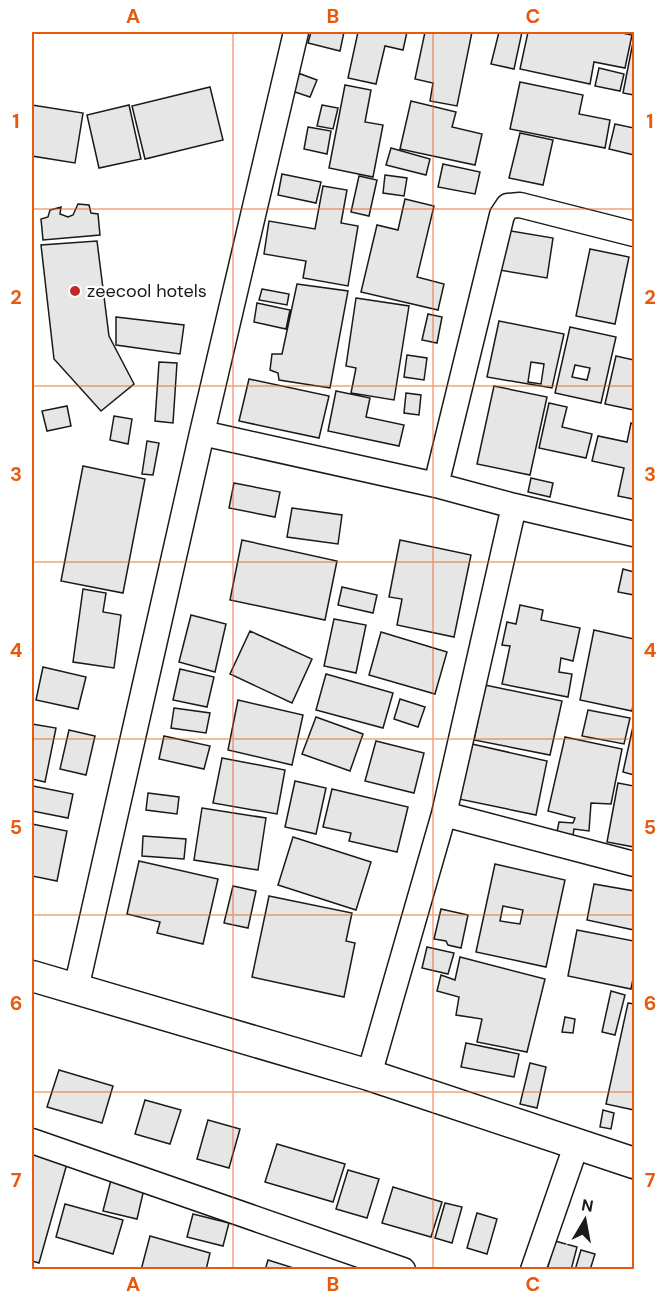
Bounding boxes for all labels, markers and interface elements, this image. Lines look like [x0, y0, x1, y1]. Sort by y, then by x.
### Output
text: A [126, 3, 140, 29]
text: B [327, 3, 339, 29]
text: C [526, 3, 540, 29]
text: 1 [12, 108, 20, 134]
text: 1 [646, 108, 654, 134]
place label: zeecool hotels [87, 279, 207, 303]
text: 2 [10, 284, 22, 310]
marker: zeecool hotels [68, 284, 82, 298]
text: 2 [644, 284, 656, 310]
text: 3 [10, 461, 22, 487]
text: 3 [644, 461, 656, 487]
text: 4 [10, 637, 23, 663]
text: 4 [644, 637, 657, 663]
text: 5 [10, 814, 22, 840]
text: 5 [644, 814, 656, 840]
text: 6 [10, 990, 22, 1016]
text: 6 [644, 990, 656, 1016]
text: 7 [11, 1167, 22, 1193]
text: 7 [645, 1167, 656, 1193]
north arrow [555, 1190, 615, 1250]
text: N [580, 1194, 595, 1217]
text: A [126, 1271, 140, 1297]
text: B [327, 1271, 339, 1297]
text: C [526, 1271, 540, 1297]

